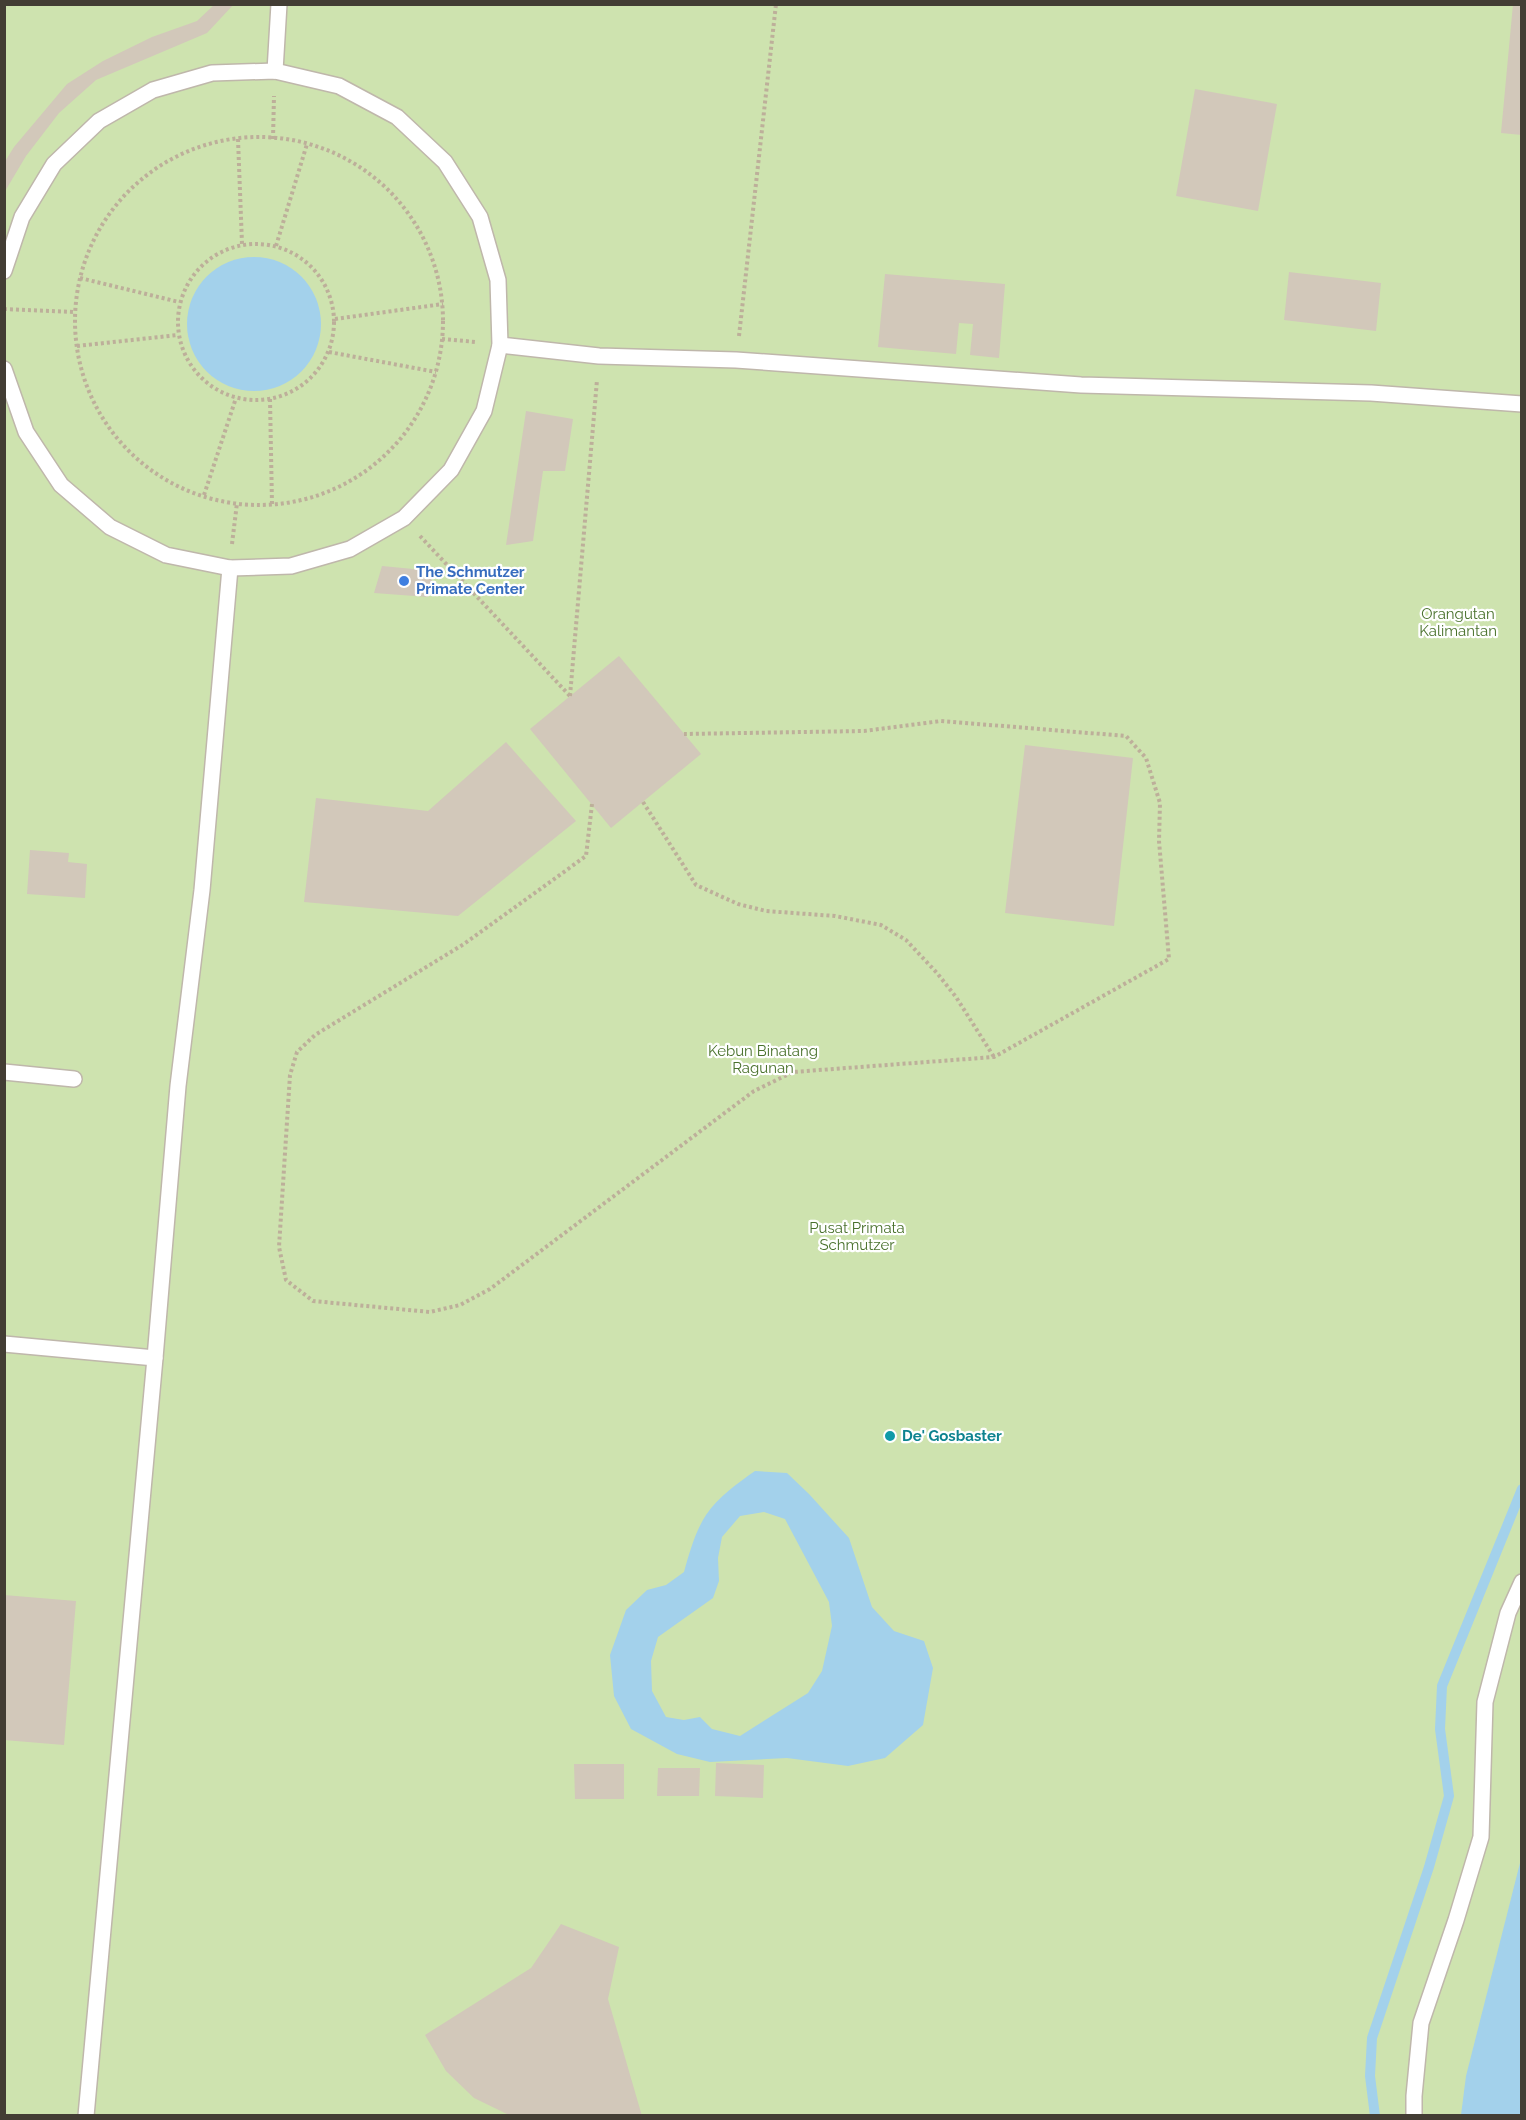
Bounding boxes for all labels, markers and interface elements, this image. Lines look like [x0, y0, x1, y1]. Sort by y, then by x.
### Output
place label: The Schmutzer Primate Center [416, 563, 525, 598]
marker: The Schmutzer Primate Center [397, 574, 411, 588]
park label: Orangutan Kalimantan [1419, 605, 1497, 640]
park label: Kebun Binatang Ragunan [708, 1042, 818, 1077]
park label: Pusat Primata Schmutzer [809, 1219, 905, 1254]
place label: De' Gosbaster [902, 1427, 1002, 1445]
marker: De' Gosbaster [883, 1429, 897, 1443]

